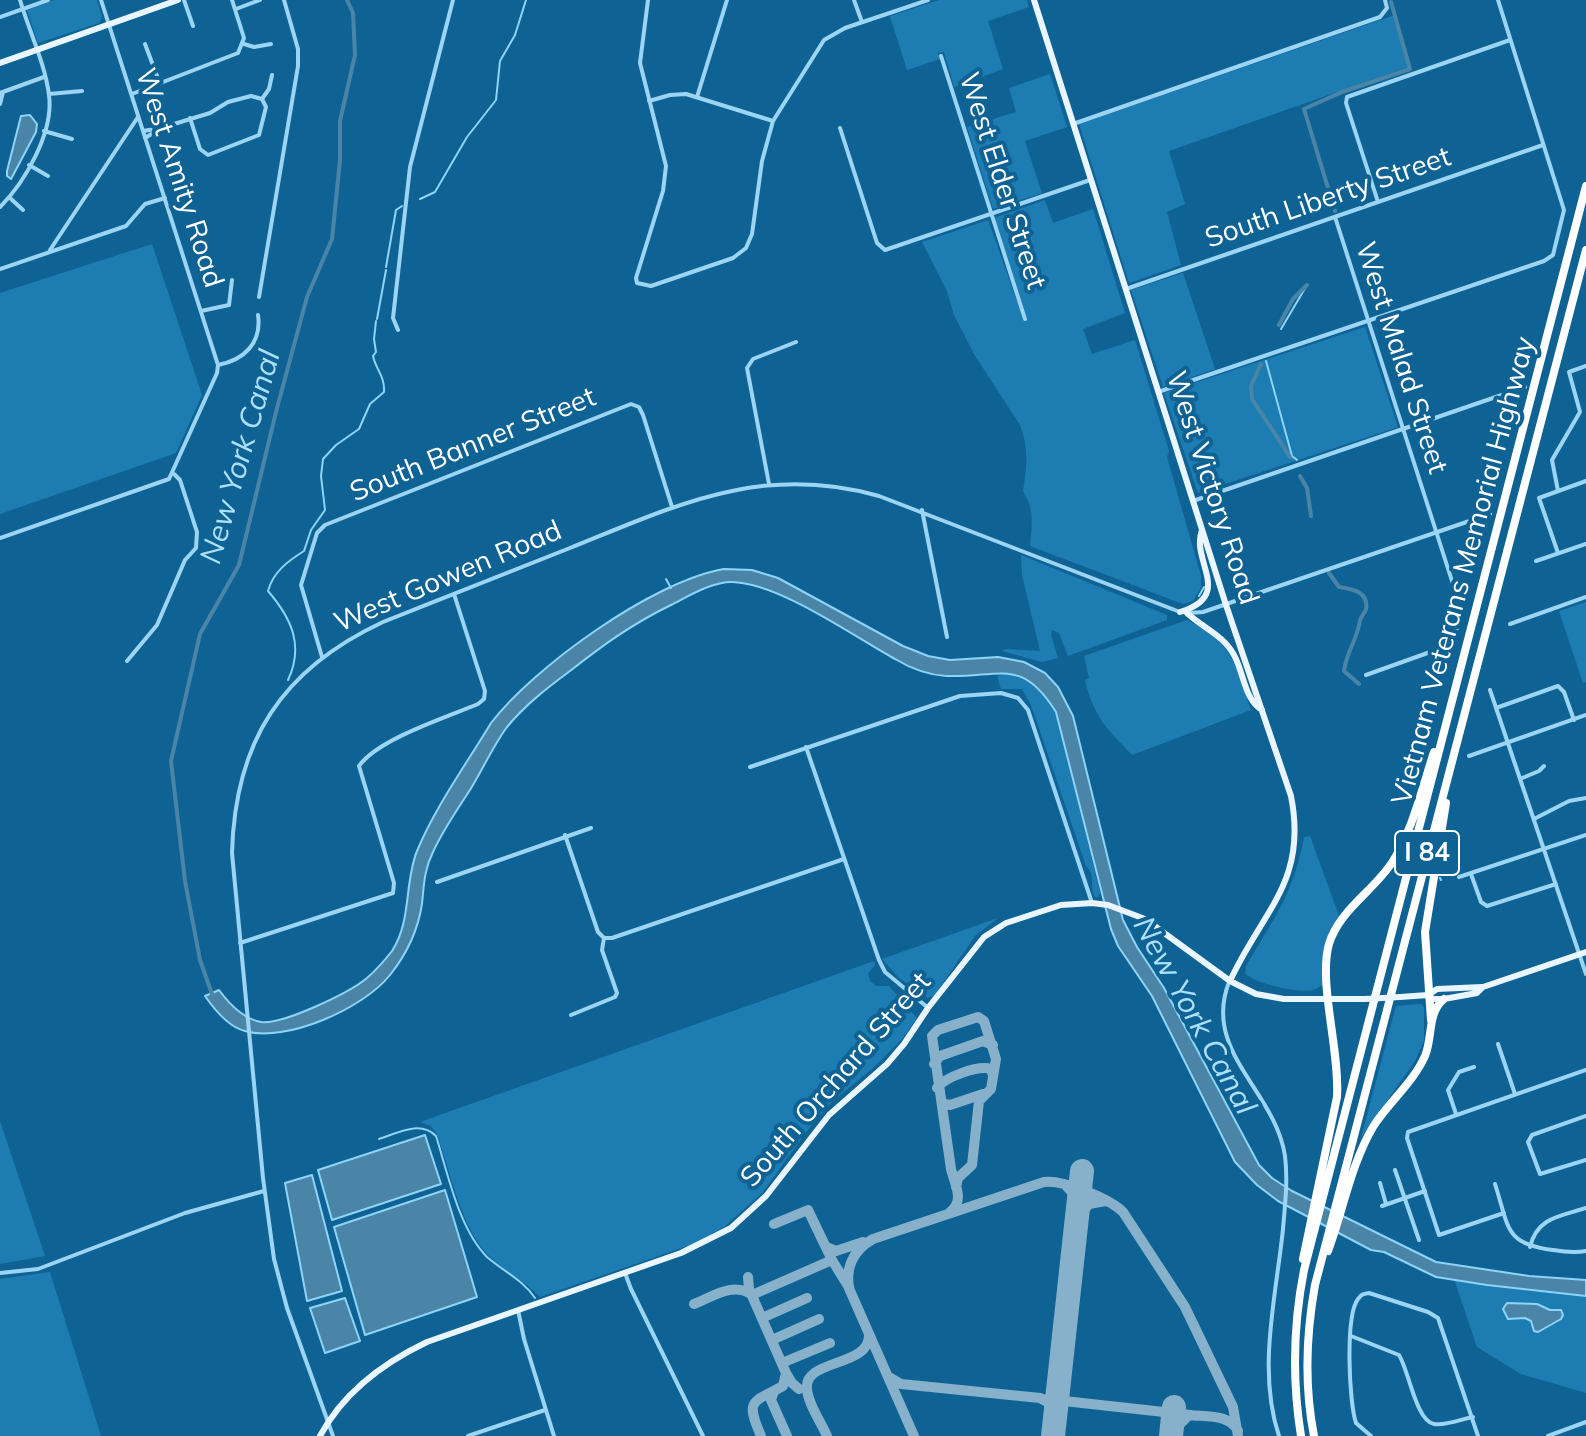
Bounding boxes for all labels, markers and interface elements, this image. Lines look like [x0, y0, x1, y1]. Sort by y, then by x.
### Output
street label: West Amity Road [128, 64, 230, 292]
street label: West Elder Street [951, 69, 1053, 293]
street label: South Liberty Street [1201, 140, 1455, 256]
street label: West Malad Street [1348, 238, 1454, 478]
street label: Vietnam Veterans Memorial Highway [1385, 333, 1543, 809]
water label: New York Canal [193, 346, 289, 568]
street label: West Victory Road [1158, 367, 1266, 609]
street label: South Banner Street [345, 380, 601, 510]
street label: West Gowen Road [329, 514, 567, 640]
road number: I 84 [1395, 831, 1459, 875]
water label: New York Canal [1125, 911, 1263, 1121]
street label: South Orchard Street [734, 966, 938, 1194]

